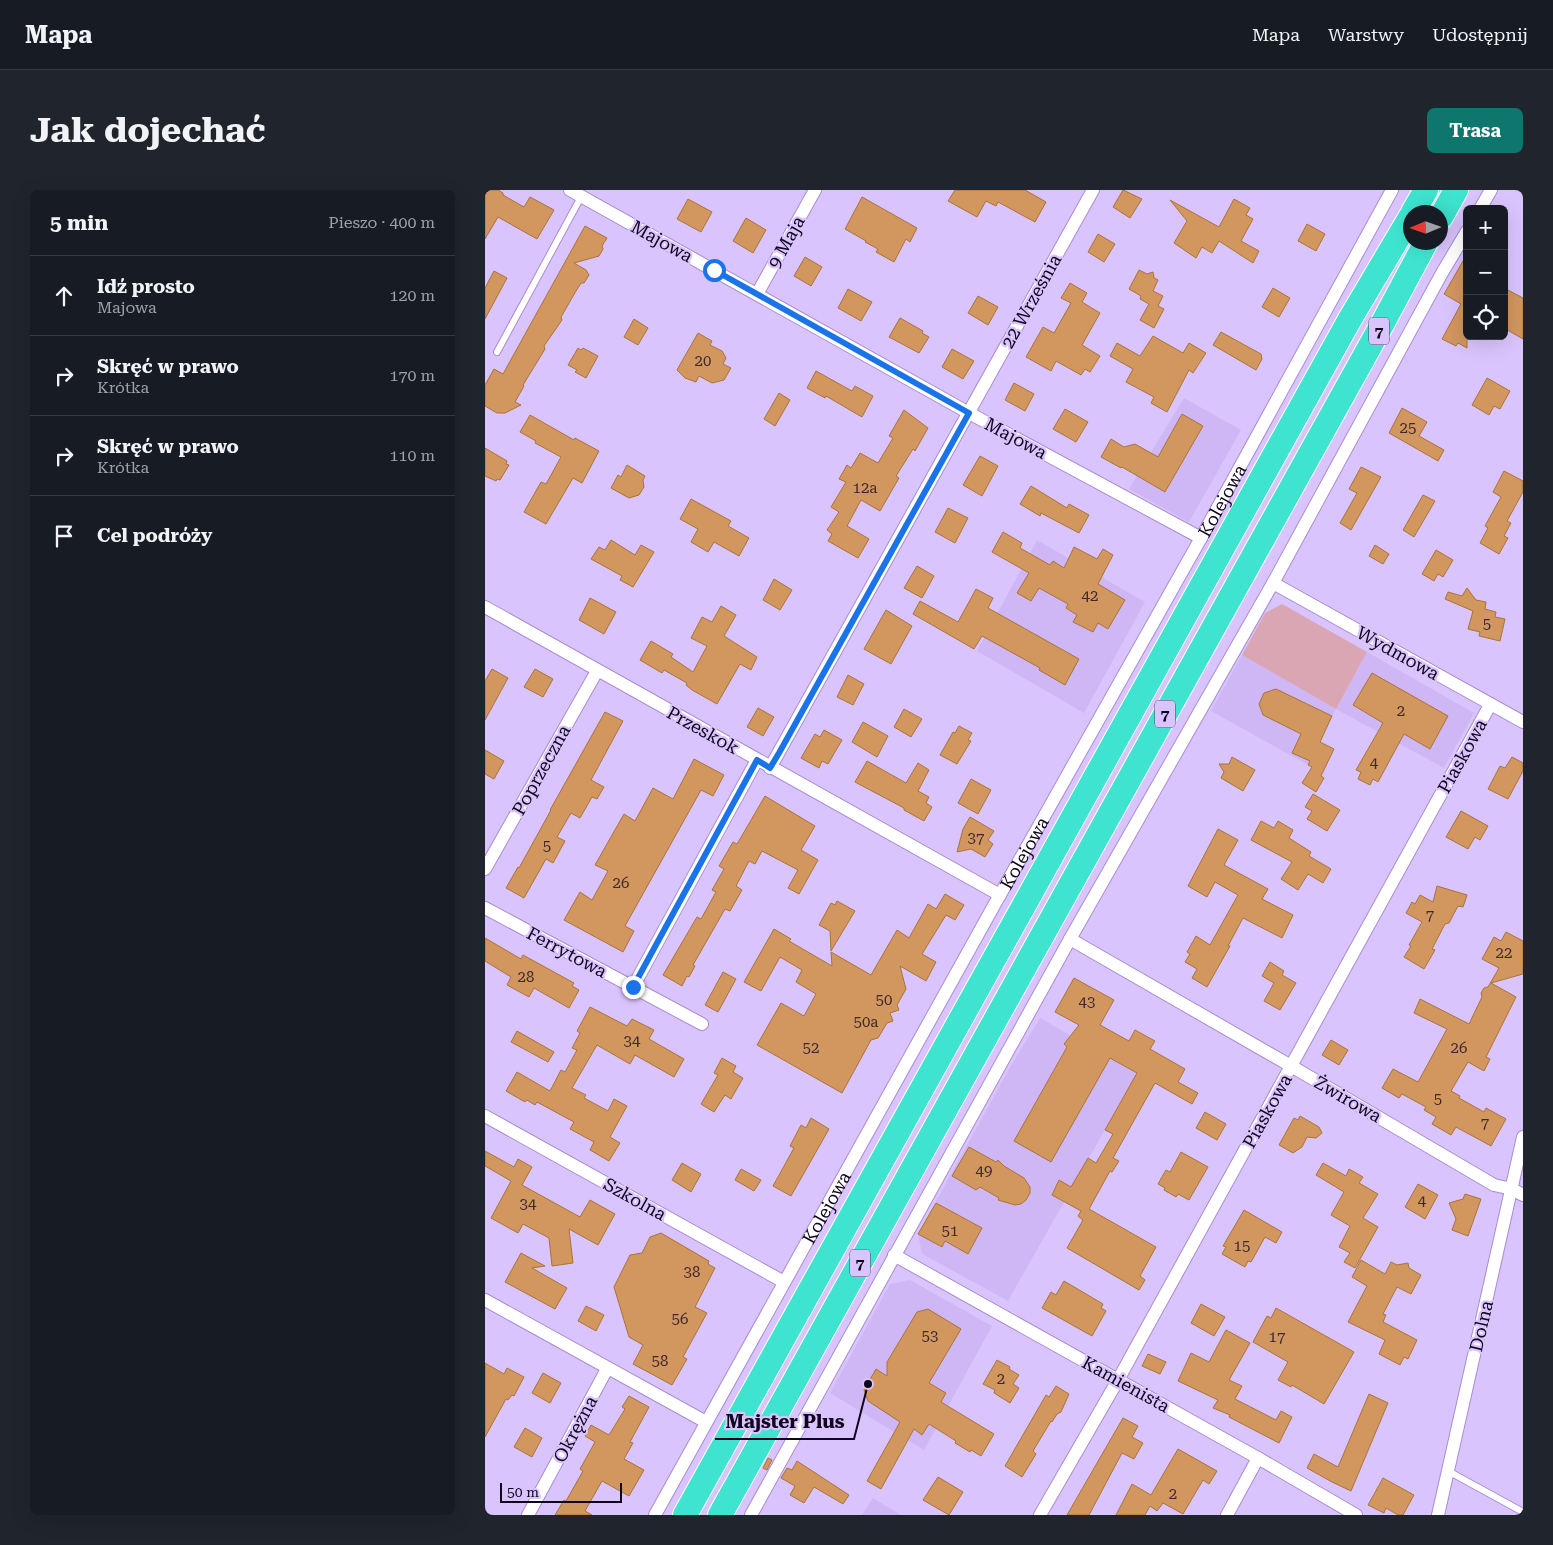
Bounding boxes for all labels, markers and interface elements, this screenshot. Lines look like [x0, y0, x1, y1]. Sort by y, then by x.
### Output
text: Mapa [25, 21, 92, 49]
text: Mapa [1252, 24, 1300, 45]
text: Warstwy [1328, 24, 1404, 45]
text: Udostępnij [1432, 24, 1528, 45]
button: Trasa [1427, 108, 1523, 153]
text: Jak dojechać [30, 110, 266, 151]
north arrow [1403, 205, 1448, 250]
map controls [1463, 205, 1508, 340]
button: + [1463, 205, 1508, 250]
text: 5 min [50, 211, 108, 235]
street label: 9 Maja [763, 212, 809, 272]
text: Pieszo · 400 m [328, 213, 435, 232]
street label: Majowa [628, 216, 697, 267]
street label: 22 Września [997, 250, 1066, 352]
button: − [1463, 250, 1508, 295]
route start [703, 259, 726, 282]
text: Idź prosto [97, 275, 195, 298]
icon: ahead [50, 282, 78, 310]
text: 120 m [389, 286, 435, 305]
button: locate [1463, 295, 1508, 340]
text: Majowa [97, 298, 157, 317]
road number: 7 [1369, 318, 1389, 344]
house number: 20 [695, 352, 711, 370]
text: Skręć w prawo [97, 355, 239, 378]
icon: right [50, 362, 78, 390]
text: 170 m [389, 366, 435, 385]
text: Krótka [97, 378, 149, 397]
street label: Majowa [981, 413, 1051, 463]
house number: 25 [1400, 419, 1416, 437]
text: Skręć w prawo [97, 435, 239, 458]
icon: right [50, 442, 78, 470]
text: 110 m [389, 446, 435, 465]
text: Krótka [97, 458, 149, 477]
street label: Kolejowa [1193, 460, 1250, 540]
house number: 12a [853, 479, 877, 497]
icon: arrive [50, 522, 78, 550]
text: Cel podróży [97, 524, 212, 547]
house number: 42 [1082, 587, 1098, 605]
house number: 5 [1483, 615, 1491, 633]
street label: Wydmowa [1353, 622, 1443, 684]
road number: 7 [1155, 700, 1175, 728]
street label: Przeskok [663, 702, 743, 758]
house number: 2 [1397, 702, 1405, 720]
street label: Piaskowa [1433, 715, 1491, 797]
street label: Poprzeczna [508, 721, 574, 819]
house number: 4 [1370, 754, 1379, 772]
street label: Kolejowa [995, 813, 1053, 893]
house number: 37 [968, 829, 984, 847]
house number: 5 [543, 837, 551, 855]
house number: 26 [613, 874, 629, 892]
house number: 7 [1426, 906, 1434, 924]
street label: Ferrytowa [523, 922, 611, 982]
house number: 22 [1496, 944, 1512, 962]
house number: 28 [518, 968, 534, 986]
route end [622, 976, 645, 999]
house number: 50 [876, 991, 892, 1009]
house number: 43 [1079, 993, 1095, 1011]
house number: 50a [854, 1013, 878, 1031]
house number: 34 [624, 1032, 641, 1050]
house number: 52 [803, 1039, 819, 1057]
house number: 26 [1451, 1039, 1467, 1057]
street label: Piaskowa [1238, 1070, 1296, 1152]
street label: Żwirowa [1311, 1071, 1386, 1127]
house number: 5 [1434, 1090, 1442, 1108]
house number: 7 [1481, 1114, 1489, 1132]
house number: 49 [976, 1162, 992, 1180]
street label: Kolejowa [798, 1167, 855, 1247]
street label: Szkolna [600, 1173, 670, 1225]
house number: 4 [1418, 1192, 1427, 1210]
house number: 34 [520, 1195, 537, 1213]
house number: 51 [942, 1222, 958, 1240]
house number: 15 [1234, 1237, 1250, 1255]
road number: 7 [850, 1250, 870, 1276]
house number: 38 [684, 1263, 700, 1281]
street label: Dolna [1465, 1298, 1497, 1354]
house number: 56 [672, 1310, 688, 1328]
house number: 53 [922, 1327, 938, 1345]
house number: 17 [1269, 1328, 1285, 1346]
street label: Kamienista [1078, 1351, 1174, 1417]
house number: 58 [652, 1352, 668, 1370]
house number: 2 [997, 1370, 1005, 1388]
street label: Okrężna [549, 1392, 601, 1466]
callout: Majster Plus [715, 1405, 854, 1439]
text: Majster Plus [725, 1410, 845, 1433]
scale bar [500, 1480, 623, 1503]
text: 50 m [507, 1484, 539, 1500]
house number: 2 [1169, 1485, 1177, 1503]

